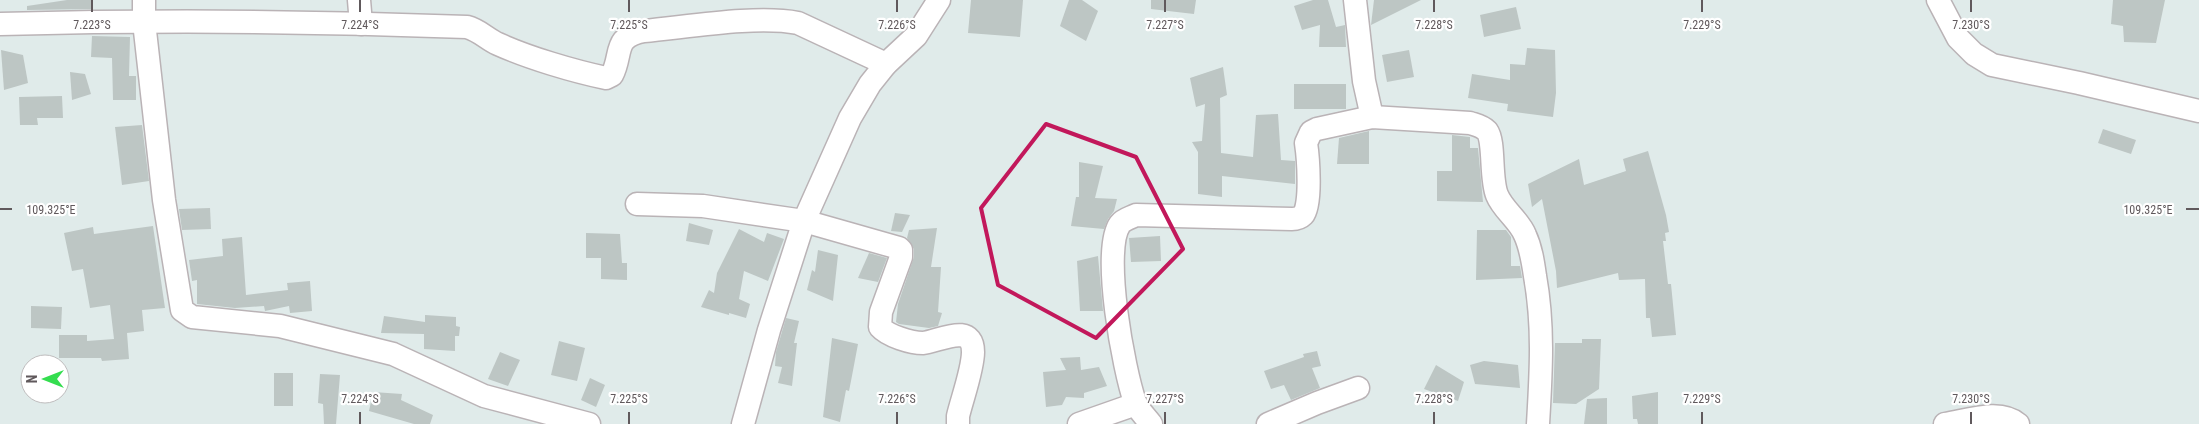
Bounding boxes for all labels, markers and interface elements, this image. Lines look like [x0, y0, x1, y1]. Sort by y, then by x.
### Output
text: 7.223°S [73, 18, 111, 32]
text: 7.224°S [341, 18, 379, 32]
text: 7.225°S [610, 18, 648, 32]
text: 7.226°S [878, 18, 916, 32]
text: 7.227°S [1146, 18, 1184, 32]
text: 7.228°S [1415, 18, 1453, 32]
text: 7.229°S [1683, 18, 1721, 32]
text: 7.230°S [1952, 18, 1990, 32]
text: 109.325°E [26, 203, 76, 217]
text: 109.325°E [2123, 203, 2173, 217]
north arrow [20, 354, 70, 404]
text: N [24, 375, 40, 383]
text: 7.224°S [341, 392, 379, 406]
text: 7.225°S [610, 392, 648, 406]
text: 7.226°S [878, 392, 916, 406]
text: 7.227°S [1146, 392, 1184, 406]
text: 7.228°S [1415, 392, 1453, 406]
text: 7.229°S [1683, 392, 1721, 406]
text: 7.230°S [1952, 392, 1990, 406]

